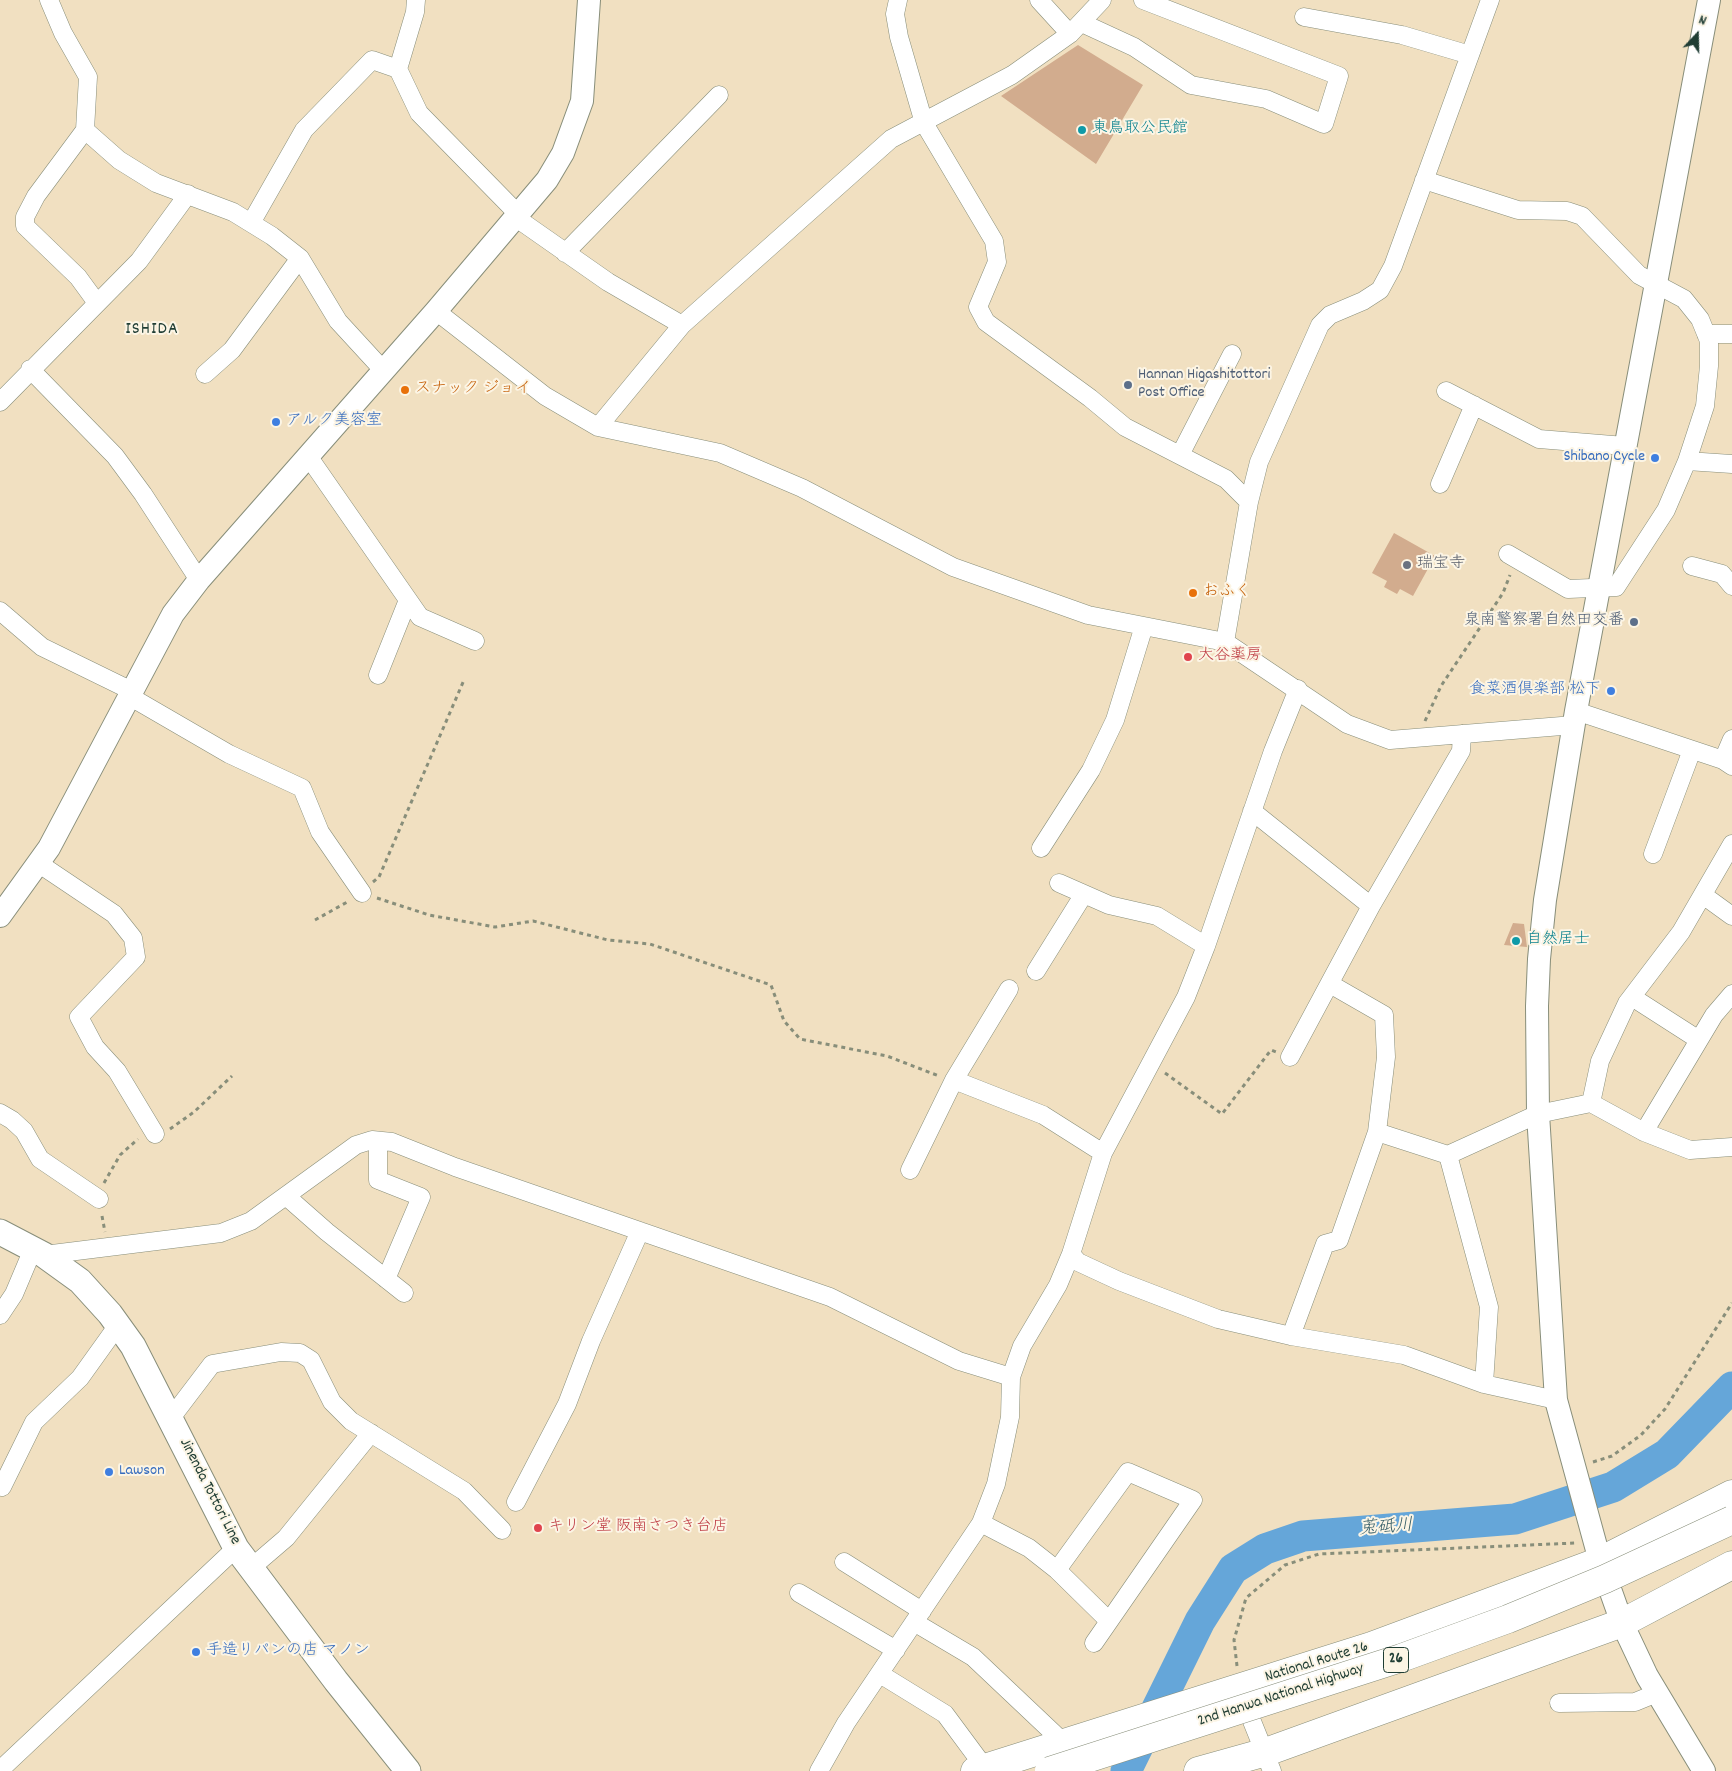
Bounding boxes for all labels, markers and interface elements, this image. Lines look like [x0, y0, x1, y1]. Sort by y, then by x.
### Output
north arrow [1672, 10, 1722, 60]
text: N [1696, 10, 1709, 32]
place label: 東鳥取公民館 [1092, 120, 1188, 140]
marker: 東鳥取公民館 [1076, 124, 1088, 136]
district label: ISHIDA [125, 320, 179, 342]
place label: Hannan Higashitottori Post Office [1138, 366, 1270, 404]
marker: Hannan Higashitottori Post Office [1122, 379, 1134, 391]
place label: スナック ジョイ [415, 380, 531, 400]
marker: スナック ジョイ [399, 384, 411, 396]
place label: アルク美容室 [286, 412, 382, 432]
marker: アルク美容室 [270, 416, 282, 428]
place label: Shibano Cycle [1563, 448, 1645, 468]
marker: Shibano Cycle [1649, 452, 1661, 464]
place label: 瑞宝寺 [1417, 555, 1465, 575]
marker: 瑞宝寺 [1401, 559, 1413, 571]
place label: おふく [1203, 583, 1251, 603]
marker: おふく [1187, 587, 1199, 599]
place label: 泉南警察署自然田交番 [1464, 612, 1624, 632]
marker: 泉南警察署自然田交番 [1628, 616, 1640, 628]
place label: 大谷薬房 [1198, 647, 1262, 667]
marker: 大谷薬房 [1182, 651, 1194, 663]
place label: 食菜酒倶楽部 松下 [1469, 681, 1601, 701]
marker: 食菜酒倶楽部 松下 [1605, 685, 1617, 697]
place label: 自然居士 [1526, 931, 1590, 951]
marker: 自然居士 [1510, 935, 1522, 947]
street label: Jinenda Tottori Line [174, 1436, 244, 1548]
place label: Lawson [119, 1462, 165, 1482]
marker: Lawson [103, 1466, 115, 1478]
water label: 莵砥川 [1358, 1516, 1414, 1542]
place label: キリン堂 阪南さつき台店 [548, 1518, 728, 1538]
marker: キリン堂 阪南さつき台店 [532, 1522, 544, 1534]
street label: National Route 26 [1263, 1638, 1371, 1688]
place label: 手造りパンの店 マノン [206, 1642, 370, 1662]
marker: 手造りパンの店 マノン [190, 1646, 202, 1658]
road number: 26 [1384, 1648, 1408, 1672]
street label: 2nd Hanwa National Highway [1195, 1660, 1367, 1732]

